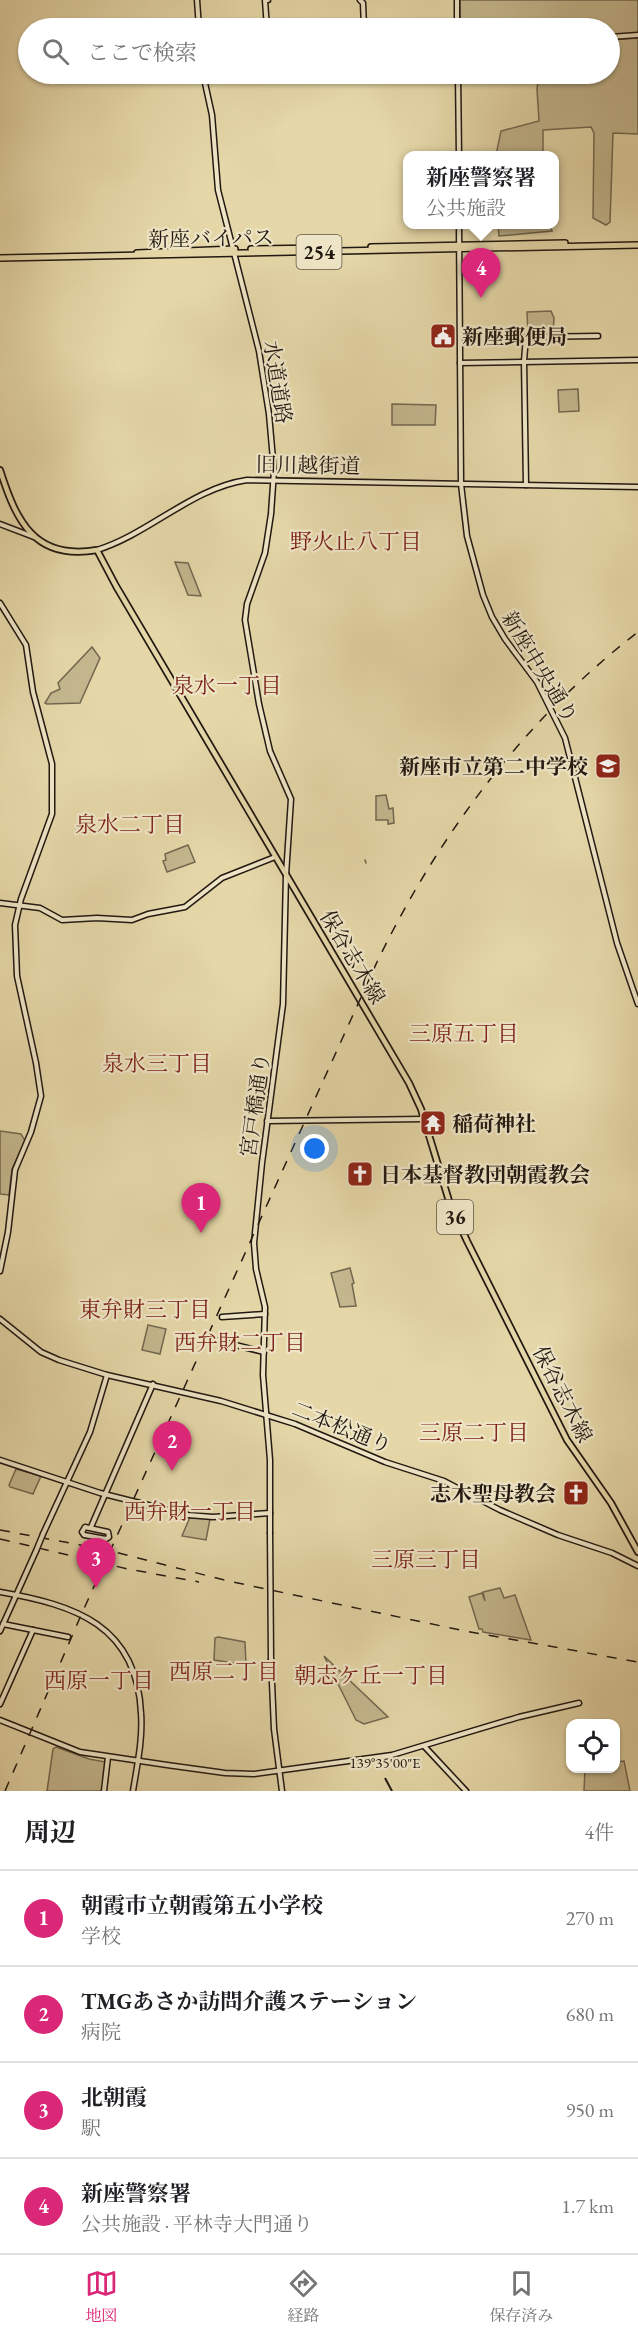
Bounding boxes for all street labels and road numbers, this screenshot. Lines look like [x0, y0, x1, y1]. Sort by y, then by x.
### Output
street label: 新座バイパス [148, 223, 274, 253]
road number: 254 [296, 235, 342, 269]
street label: 水道道路 [258, 338, 298, 426]
street label: 旧川越街道 [255, 451, 361, 479]
street label: 新座中央通り [496, 606, 584, 728]
street label: 保谷志木線 [314, 905, 392, 1009]
street label: 宮戸橋通り [234, 1051, 276, 1159]
road number: 36 [437, 1200, 473, 1234]
street label: 保谷志木線 [527, 1341, 599, 1447]
street label: 二本松通り [288, 1395, 396, 1459]

